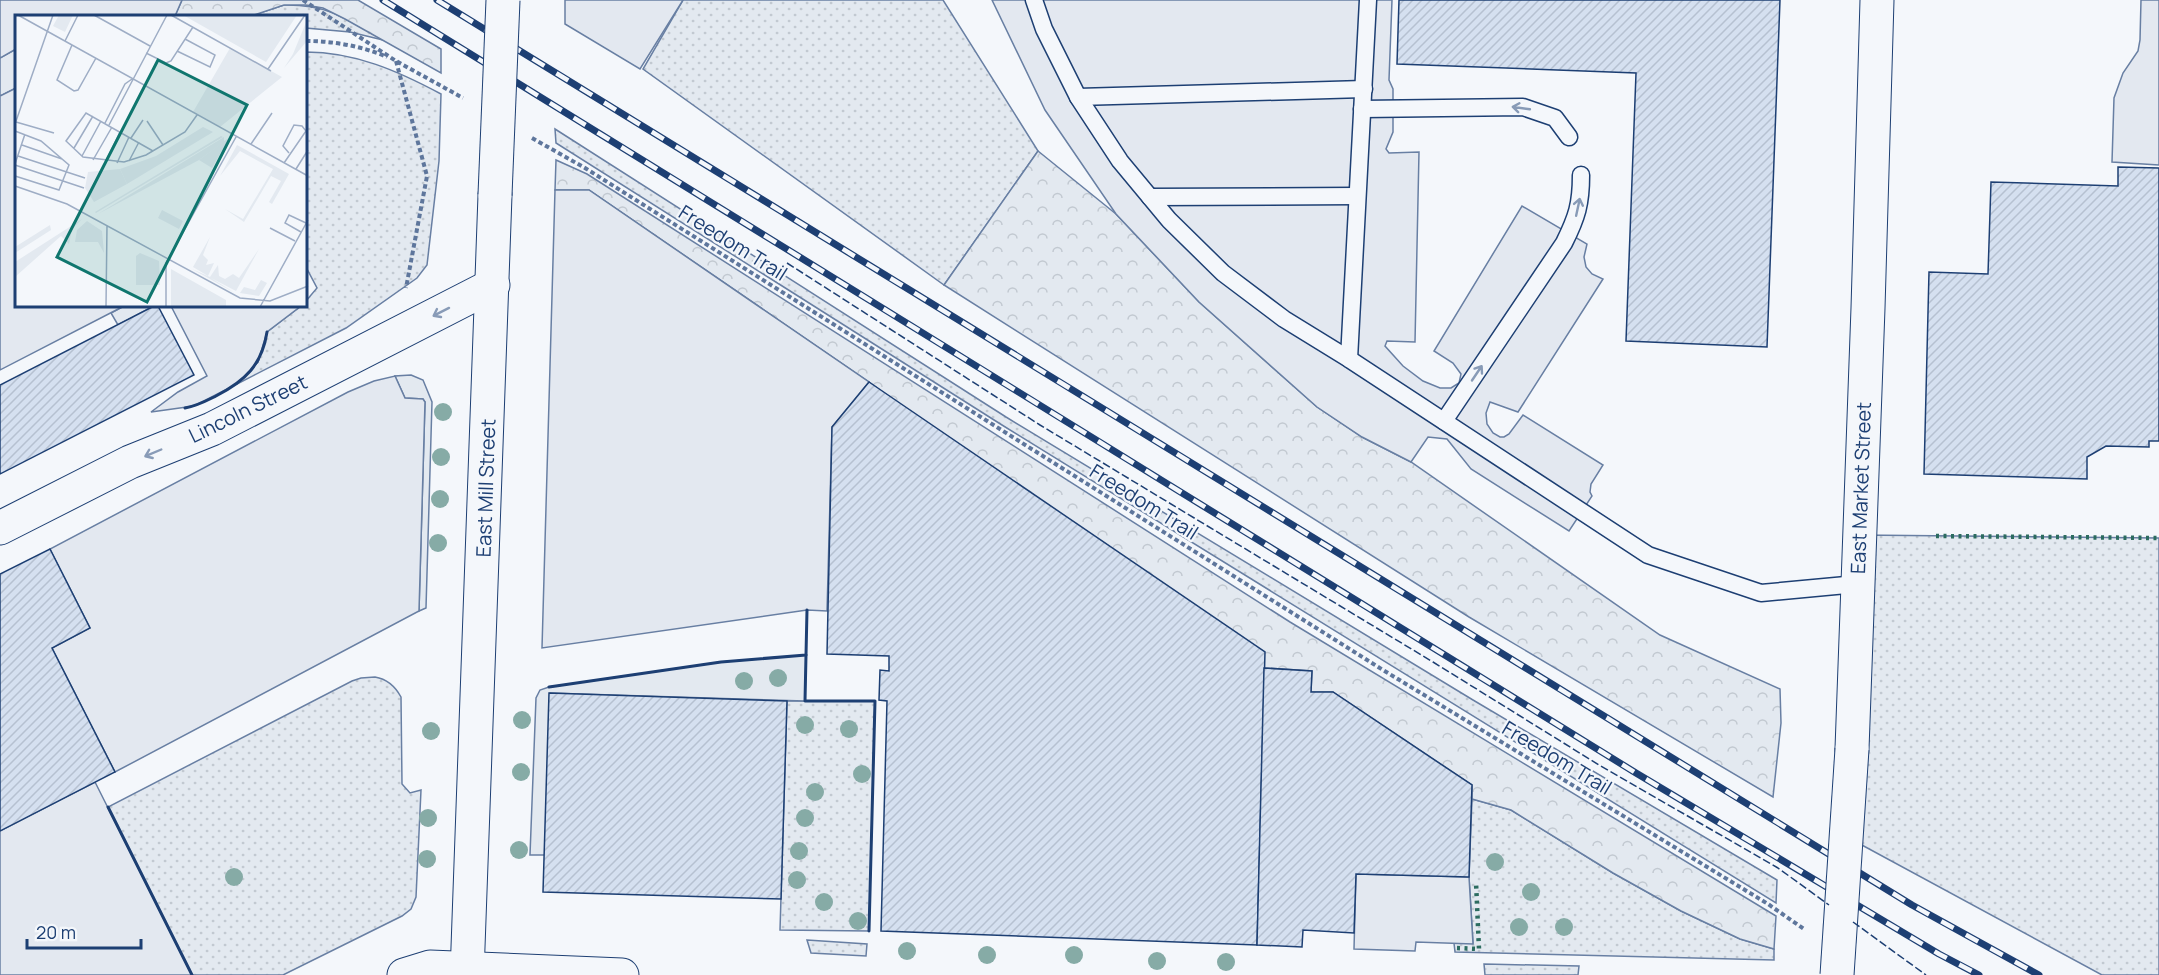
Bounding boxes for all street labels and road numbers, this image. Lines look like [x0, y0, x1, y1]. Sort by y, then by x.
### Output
street label: Freedom Trail [674, 198, 793, 287]
street label: Lincoln Street [184, 368, 311, 449]
street label: East Market Street [1844, 401, 1877, 575]
street label: East Mill Street [470, 418, 501, 558]
street label: Freedom Trail [1085, 457, 1204, 546]
street label: Freedom Trail [1497, 714, 1617, 801]

